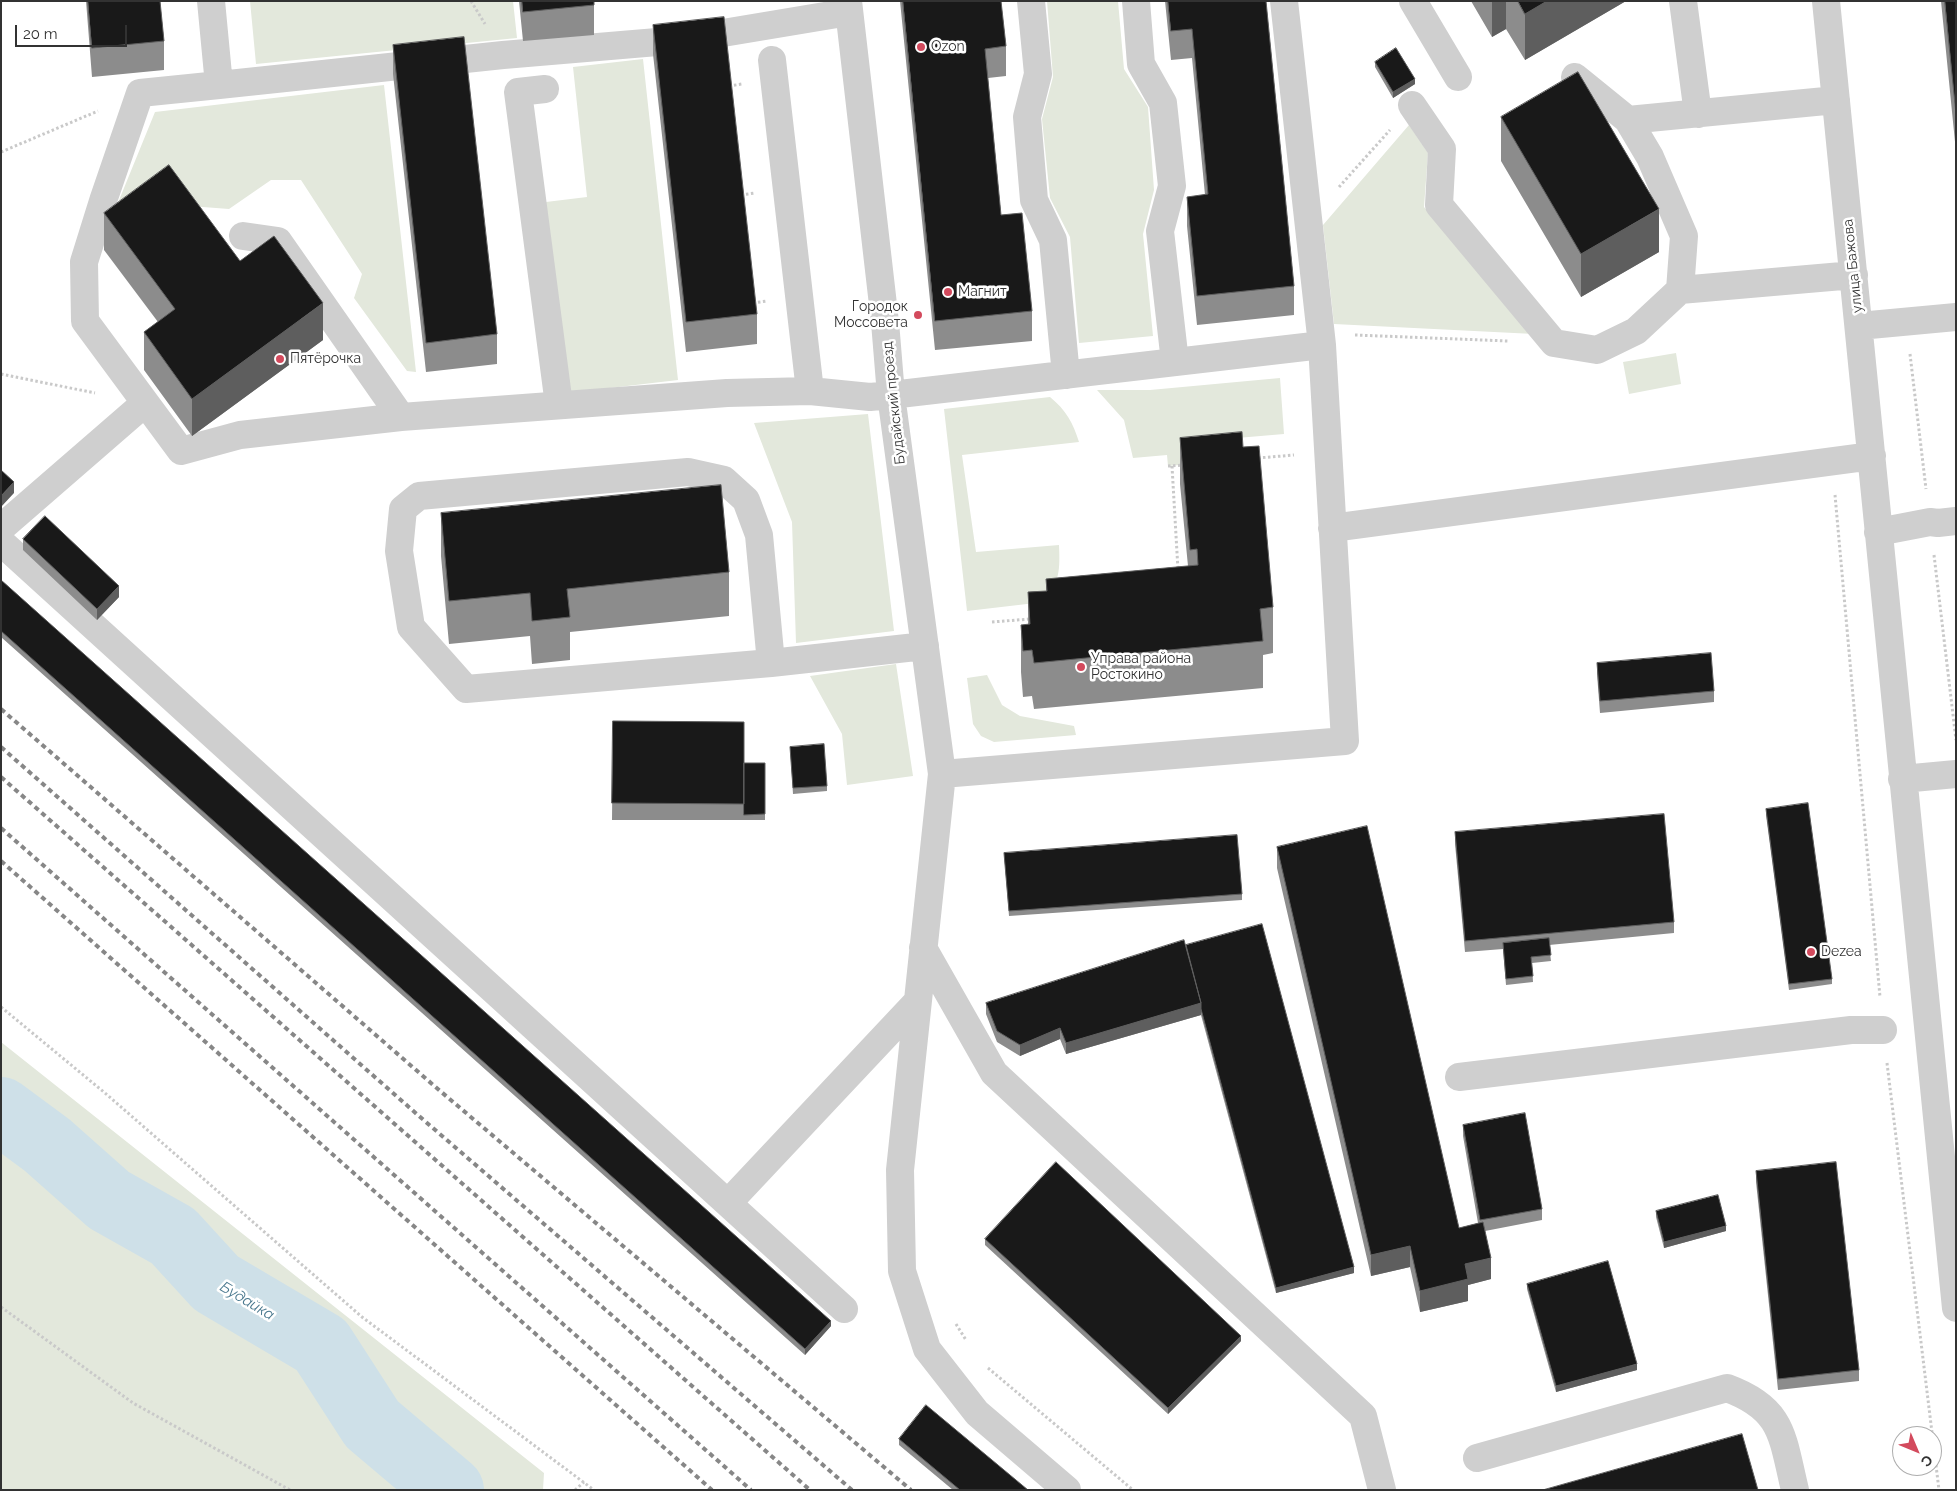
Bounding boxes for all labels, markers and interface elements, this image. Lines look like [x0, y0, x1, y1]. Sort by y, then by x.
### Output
scale bar [18, 15, 130, 47]
text: 20 m [23, 25, 58, 43]
place label: Ozon [931, 39, 965, 55]
marker: Ozon [915, 41, 927, 53]
street label: улица Бажова [1840, 218, 1866, 314]
place label: Магнит [958, 284, 1007, 300]
marker: Магнит [942, 286, 954, 298]
place label: Городок Моссовета [834, 299, 908, 332]
marker: Городок Моссовета [912, 309, 924, 321]
street label: Будайский проезд [879, 341, 909, 465]
place label: Пятёрочка [290, 351, 361, 367]
marker: Пятёрочка [274, 353, 286, 365]
place label: Управа района Ростокино [1091, 651, 1191, 684]
marker: Управа района Ростокино [1075, 661, 1087, 673]
place label: Dezea [1821, 944, 1862, 960]
marker: Dezea [1805, 946, 1817, 958]
water label: Будайка [217, 1278, 277, 1324]
north arrow [1892, 1426, 1942, 1476]
text: С [1918, 1452, 1936, 1470]

